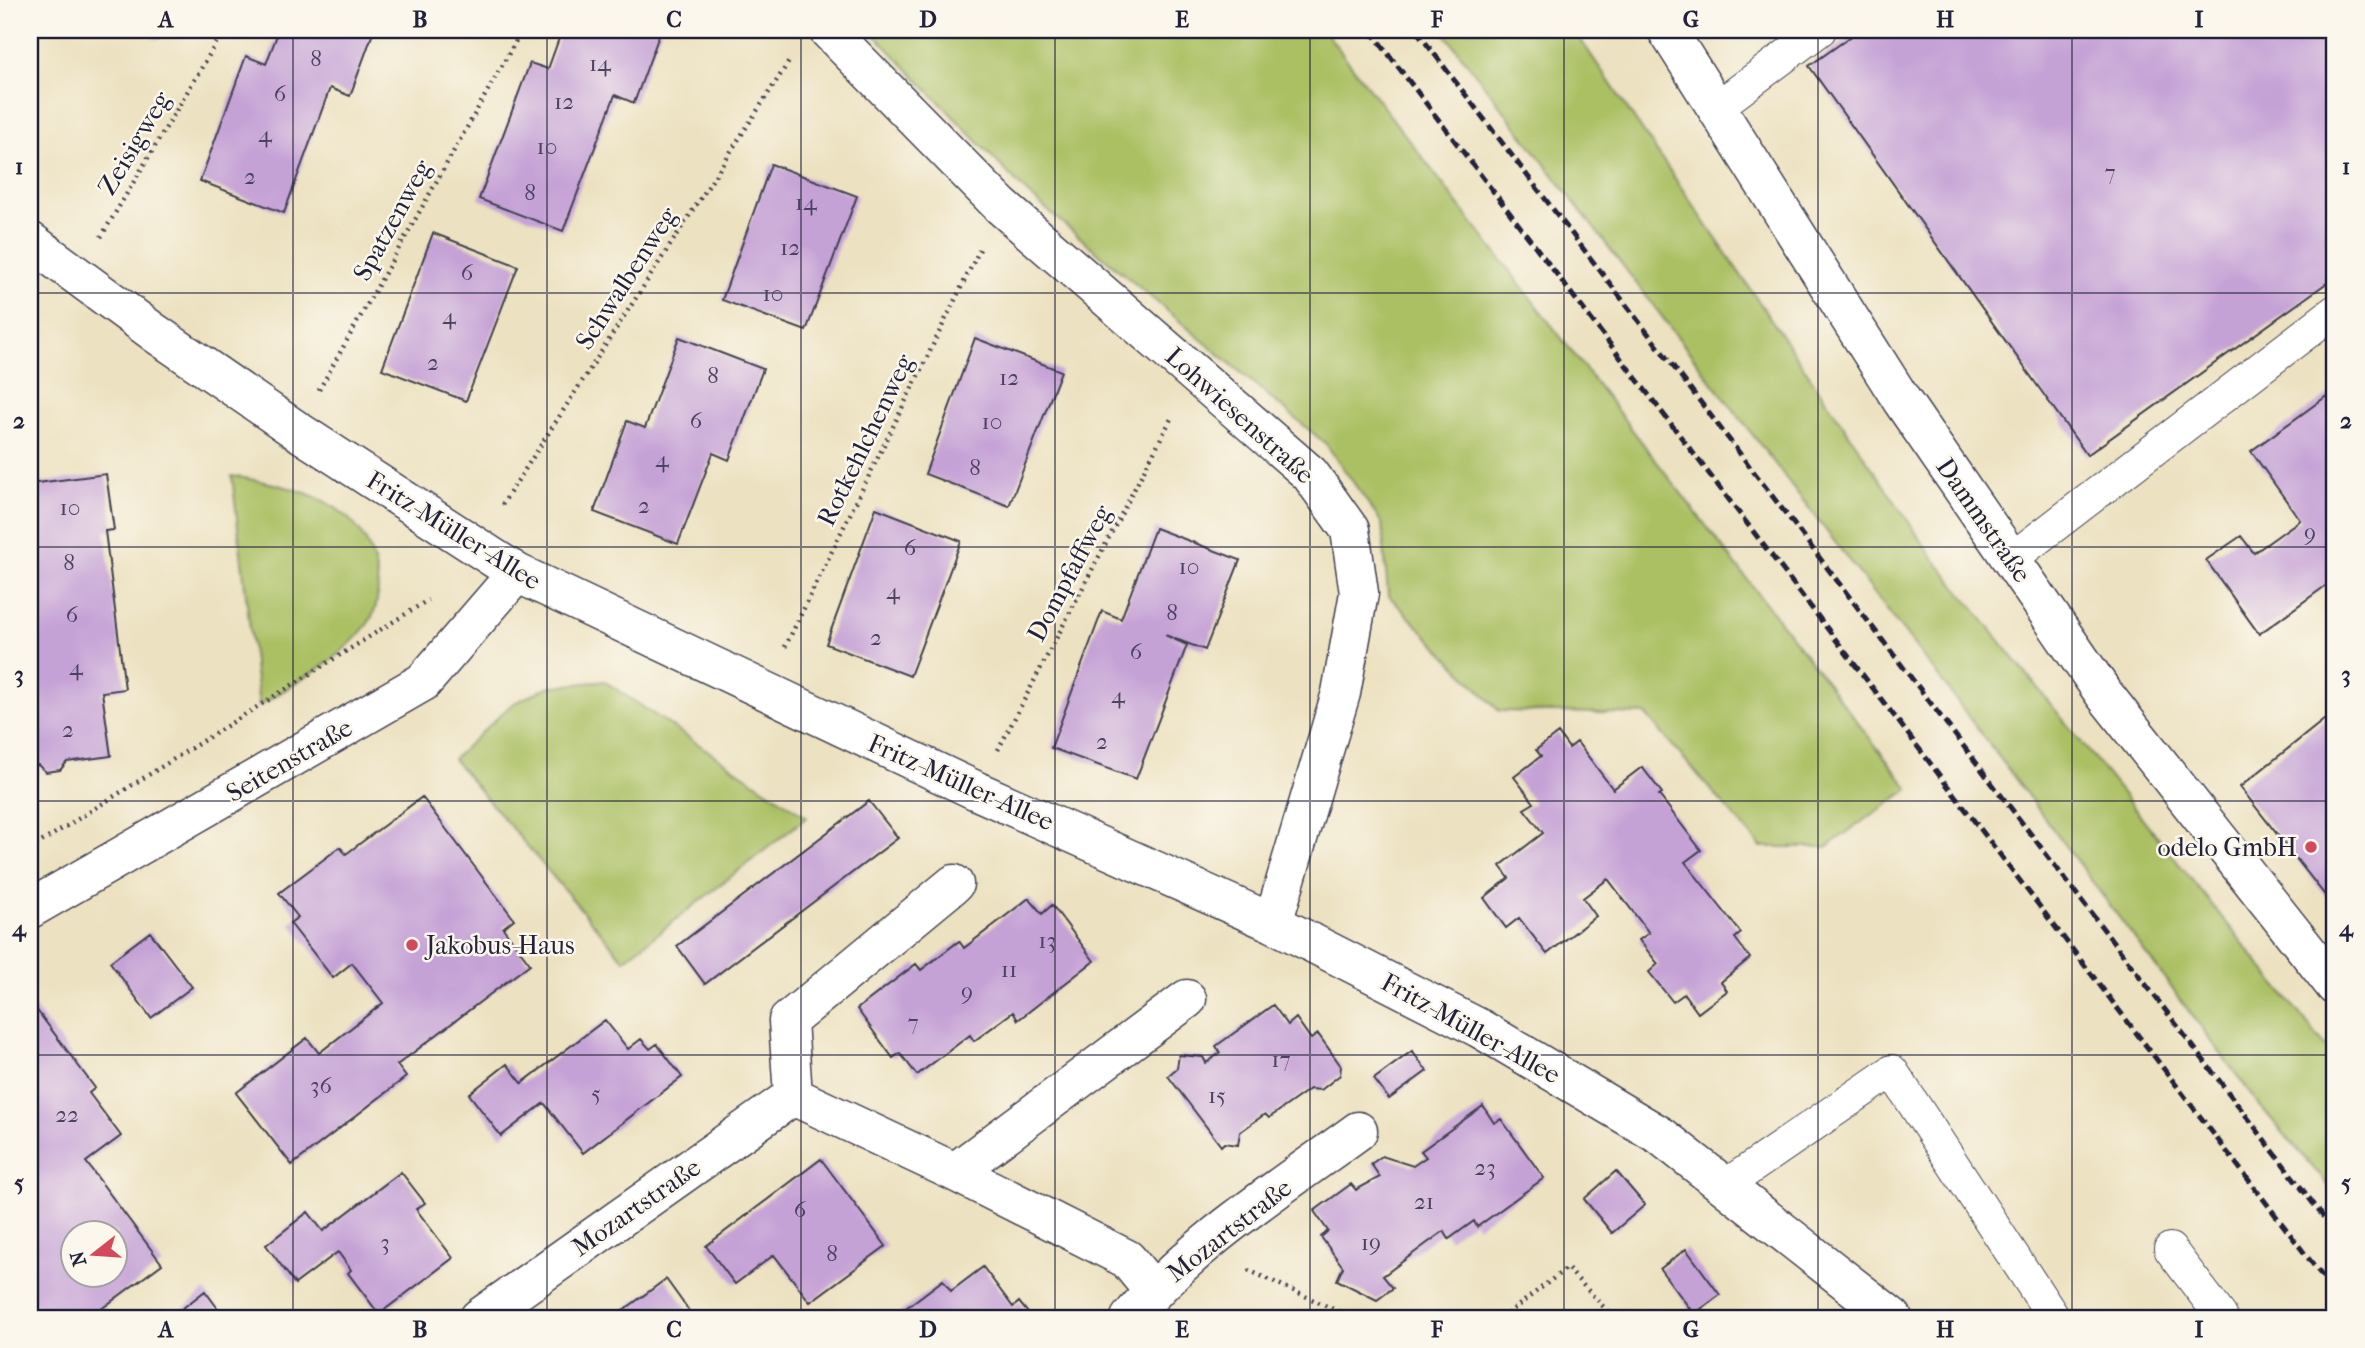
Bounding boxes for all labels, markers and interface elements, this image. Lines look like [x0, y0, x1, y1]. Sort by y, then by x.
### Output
text: A [157, 6, 175, 33]
text: B [413, 6, 428, 33]
text: C [666, 6, 682, 33]
text: D [919, 6, 937, 33]
text: E [1175, 6, 1189, 33]
text: F [1430, 6, 1444, 33]
text: G [1683, 6, 1699, 33]
text: H [1936, 6, 1954, 33]
text: I [2195, 6, 2204, 33]
house number: 8 [310, 45, 322, 72]
house number: 14 [589, 50, 612, 77]
house number: 6 [274, 80, 287, 107]
street label: Zeisigweg [91, 85, 178, 201]
house number: 12 [554, 88, 574, 115]
house number: 4 [258, 121, 273, 148]
house number: 10 [537, 133, 557, 160]
text: 1 [15, 153, 23, 180]
street label: Spatzenweg [347, 153, 439, 286]
text: 1 [2342, 153, 2350, 180]
house number: 7 [2104, 159, 2116, 186]
house number: 2 [244, 163, 256, 190]
house number: 8 [524, 179, 536, 206]
house number: 14 [795, 189, 818, 216]
street label: Schwalbenweg [569, 200, 685, 355]
house number: 12 [780, 234, 800, 261]
house number: 6 [461, 259, 474, 286]
house number: 10 [763, 280, 783, 307]
house number: 4 [442, 303, 457, 330]
street label: Lohwiesenstraße [1159, 341, 1320, 490]
street label: Rotkehlchenweg [811, 348, 921, 531]
house number: 2 [427, 349, 439, 376]
house number: 8 [707, 362, 719, 389]
house number: 12 [999, 364, 1019, 391]
text: 2 [13, 407, 25, 434]
house number: 6 [690, 407, 703, 434]
text: 2 [2340, 407, 2352, 434]
house number: 10 [982, 408, 1002, 435]
house number: 4 [655, 446, 670, 473]
street label: Dammstraße [1930, 452, 2038, 588]
house number: 8 [969, 454, 981, 481]
street label: Fritz-Müller-Allee [361, 464, 547, 597]
house number: 2 [638, 492, 650, 519]
house number: 10 [60, 494, 80, 521]
street label: Dompfaffweg [1021, 499, 1119, 647]
house number: 9 [2304, 519, 2316, 546]
house number: 6 [904, 534, 917, 561]
house number: 8 [63, 549, 75, 576]
house number: 10 [1179, 553, 1199, 580]
house number: 4 [886, 578, 901, 605]
house number: 8 [1166, 599, 1178, 626]
house number: 6 [66, 601, 79, 628]
house number: 2 [870, 624, 882, 651]
house number: 6 [1130, 638, 1143, 665]
house number: 4 [69, 654, 84, 681]
text: 3 [14, 661, 24, 688]
text: 3 [2341, 661, 2351, 688]
house number: 4 [1111, 682, 1126, 709]
street label: Seitenstraße [221, 712, 358, 809]
house number: 2 [62, 716, 74, 743]
street label: Fritz-Müller-Allee [863, 728, 1059, 837]
house number: 2 [1096, 728, 1108, 755]
place label: odelo GmbH [2157, 832, 2297, 863]
marker: odelo GmbH [2303, 839, 2319, 855]
text: 4 [11, 915, 27, 942]
text: 4 [2338, 915, 2354, 942]
house number: 13 [1038, 927, 1056, 954]
place label: Jakobus-Haus [424, 930, 575, 961]
marker: Jakobus-Haus [404, 937, 420, 953]
house number: 11 [1001, 956, 1017, 983]
street label: Fritz-Müller-Allee [1376, 966, 1566, 1091]
house number: 9 [961, 978, 973, 1005]
house number: 7 [907, 1009, 919, 1036]
house number: 17 [1271, 1046, 1291, 1073]
house number: 36 [310, 1072, 332, 1099]
house number: 5 [591, 1080, 601, 1107]
house number: 15 [1208, 1082, 1226, 1109]
house number: 22 [55, 1101, 79, 1128]
street label: Mozartstraße [566, 1152, 707, 1263]
house number: 23 [1474, 1154, 1496, 1181]
text: 5 [14, 1169, 24, 1196]
text: 5 [2341, 1169, 2351, 1196]
street label: Mozartstraße [1161, 1172, 1298, 1289]
house number: 21 [1414, 1188, 1434, 1215]
house number: 6 [794, 1196, 807, 1223]
north arrow [60, 1218, 130, 1288]
house number: 3 [380, 1229, 390, 1256]
house number: 19 [1361, 1229, 1381, 1256]
house number: 8 [826, 1240, 838, 1267]
text: N [66, 1248, 91, 1269]
text: A [157, 1316, 175, 1343]
text: B [413, 1316, 428, 1343]
text: C [666, 1316, 682, 1343]
text: D [919, 1316, 937, 1343]
text: E [1175, 1316, 1189, 1343]
text: F [1430, 1316, 1444, 1343]
text: G [1683, 1316, 1699, 1343]
text: H [1936, 1316, 1954, 1343]
text: I [2195, 1316, 2204, 1343]

